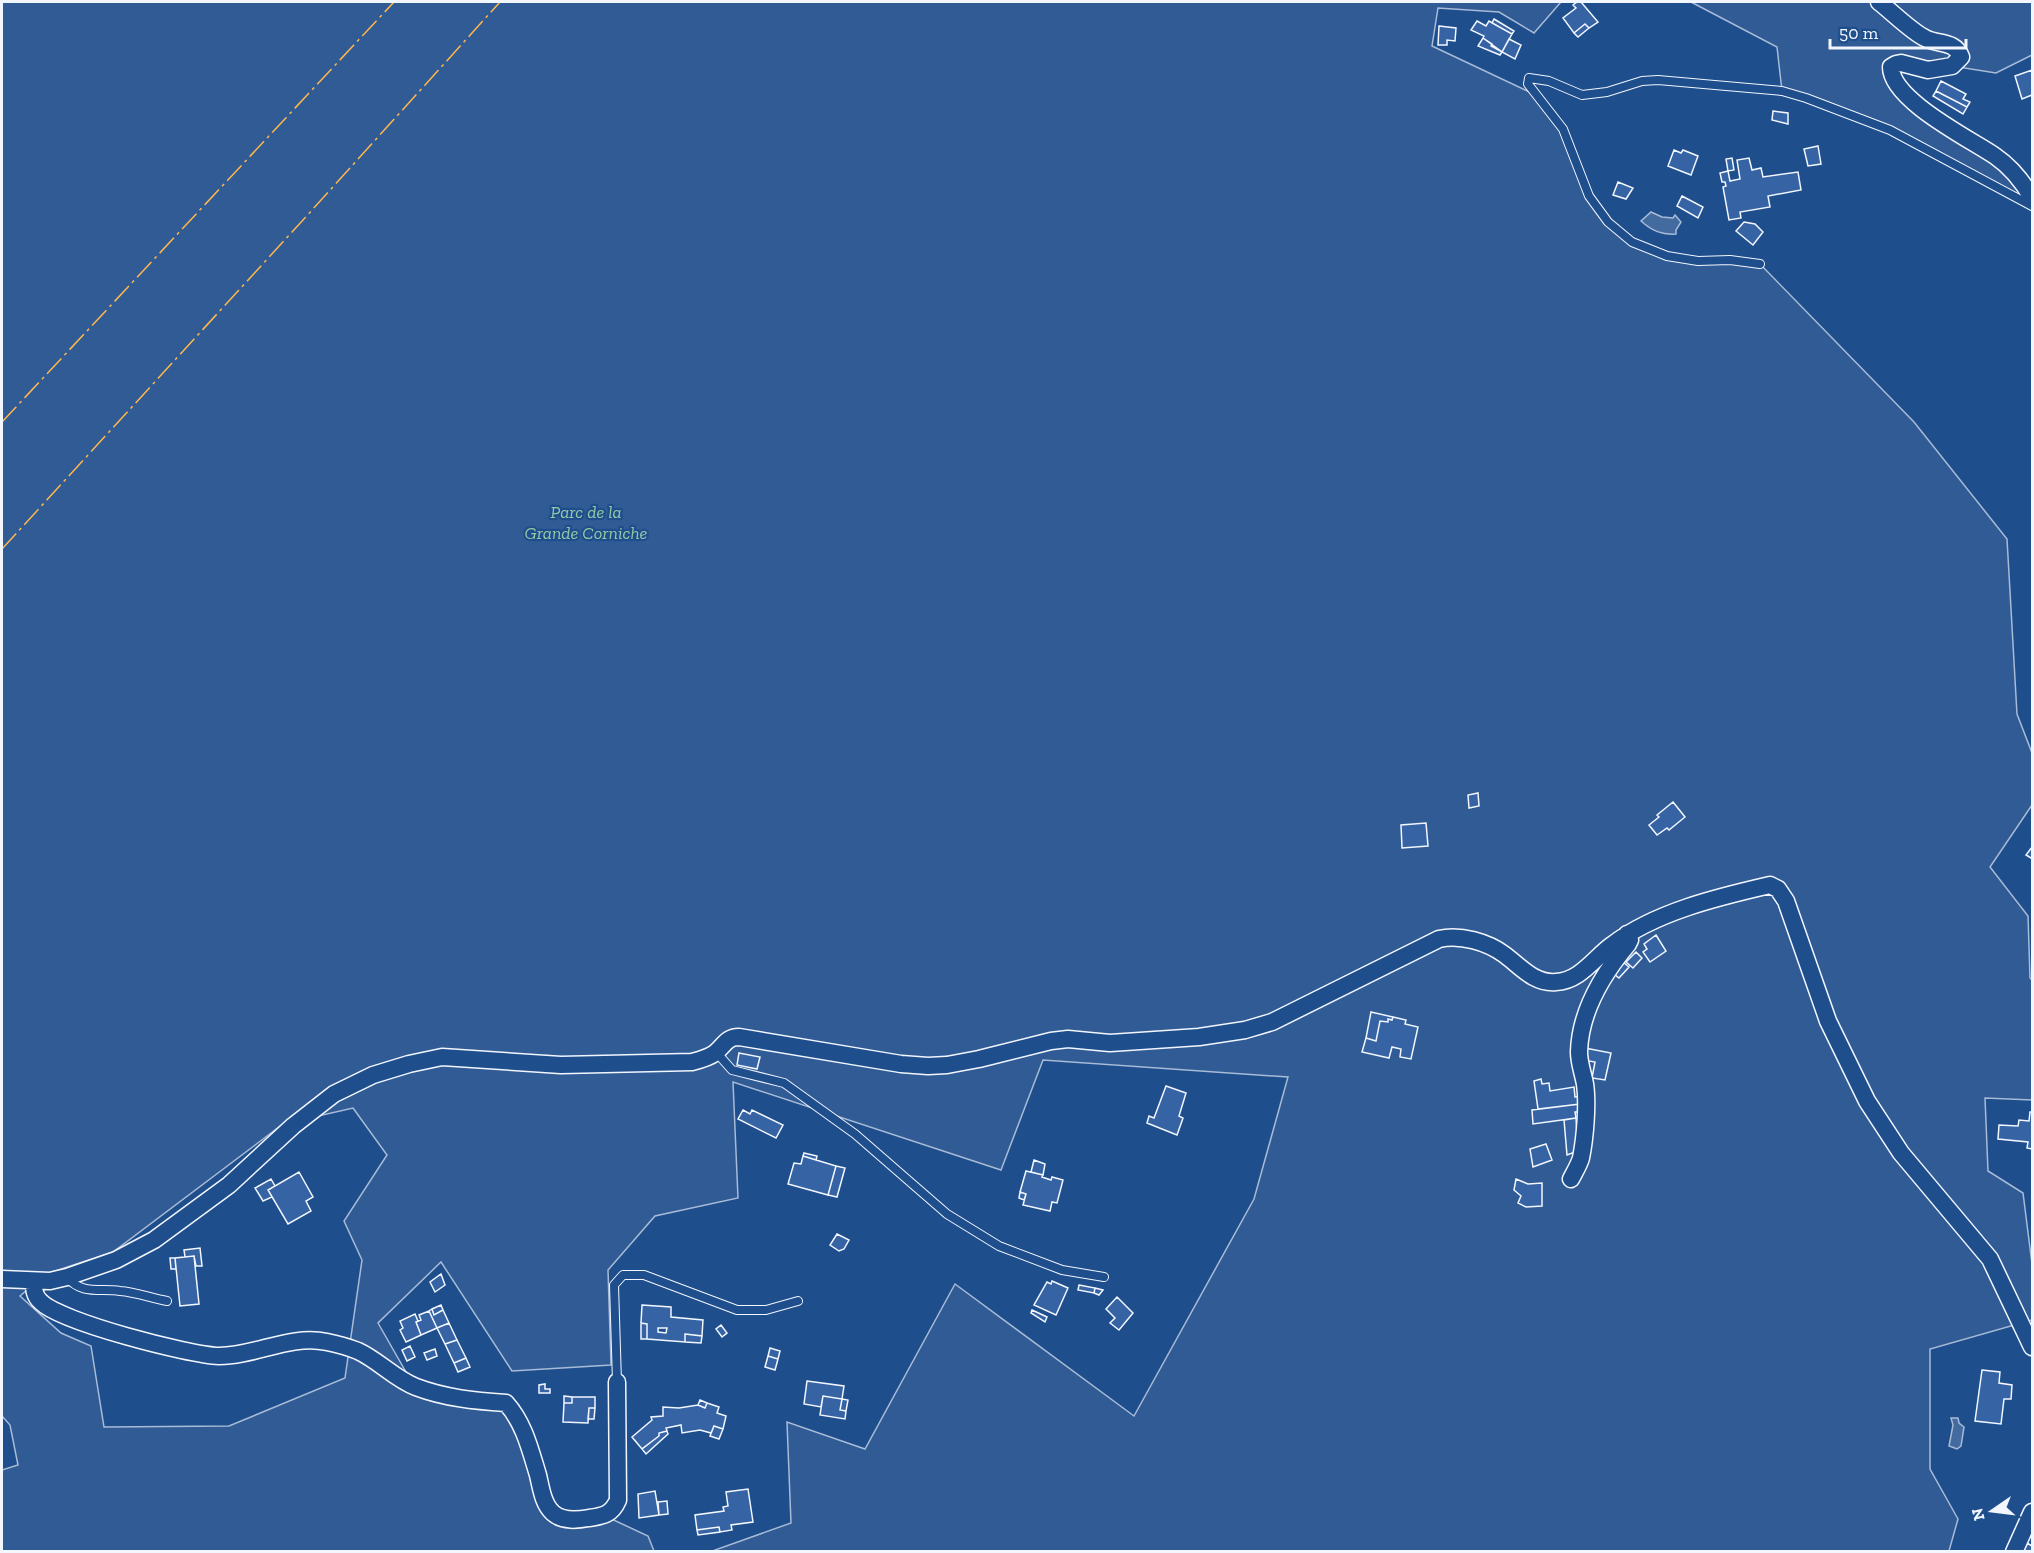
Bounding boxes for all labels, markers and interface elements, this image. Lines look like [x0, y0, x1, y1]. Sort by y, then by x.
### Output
scale bar [1830, 12, 1966, 50]
text: 50 m [1839, 22, 1879, 44]
park label: Parc de la Grande Corniche [525, 501, 648, 544]
north arrow [1962, 1481, 2022, 1541]
text: N [1967, 1506, 1989, 1523]

